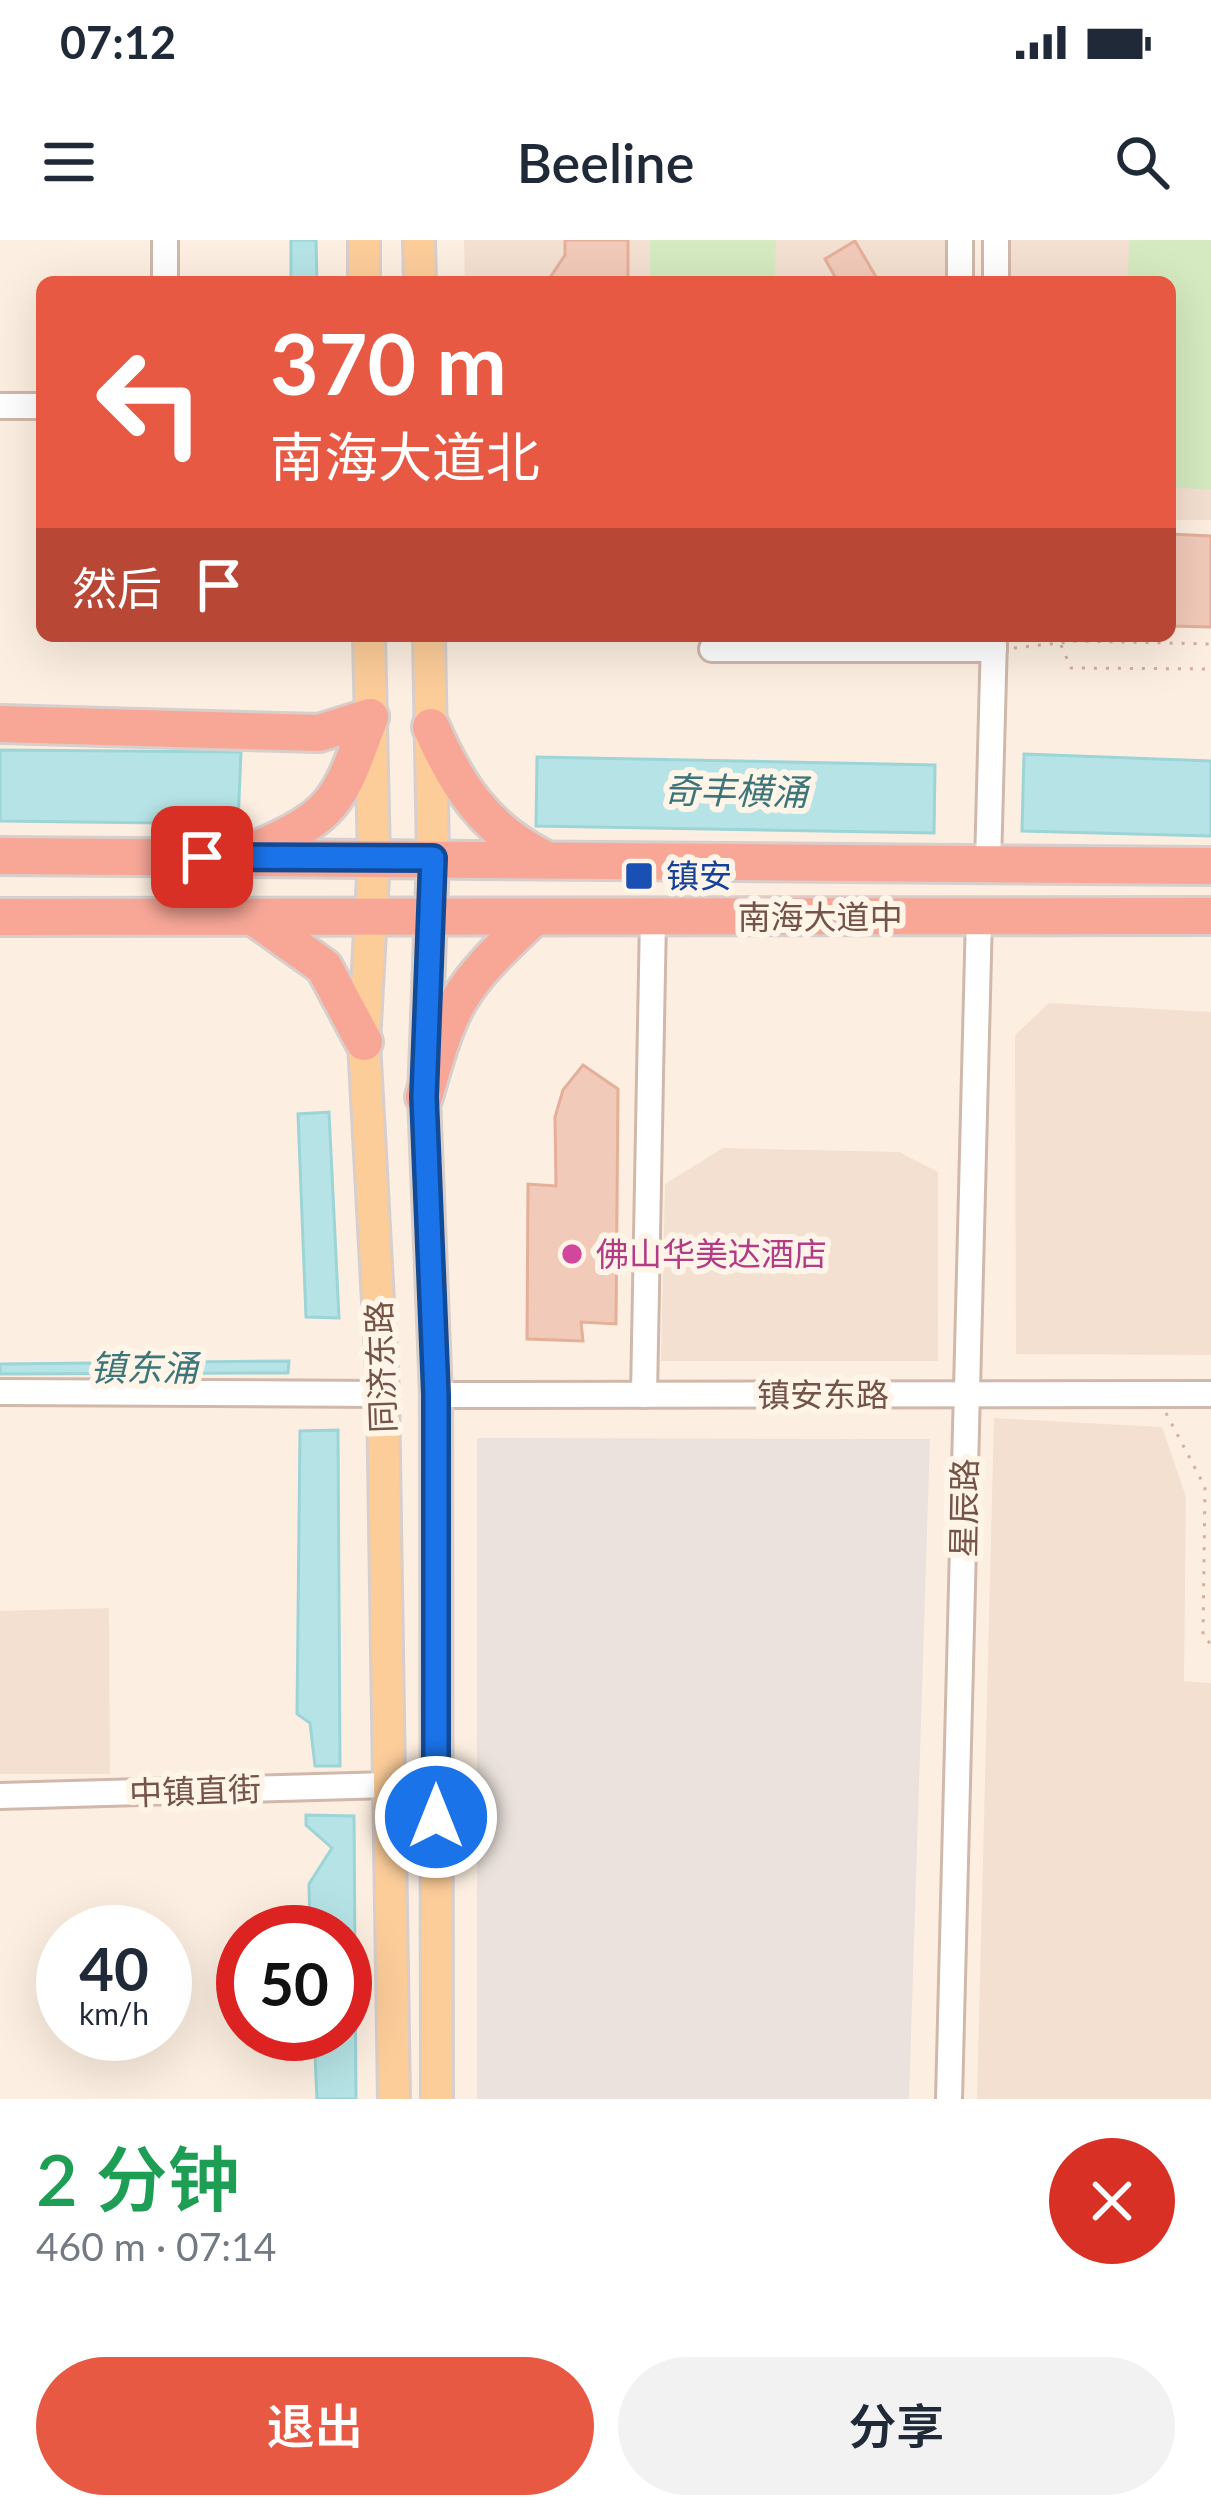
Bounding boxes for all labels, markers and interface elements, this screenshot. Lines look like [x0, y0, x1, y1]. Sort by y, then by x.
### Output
text: 07:12 [60, 15, 176, 69]
icon: menu [36, 129, 102, 195]
icon: search [1109, 129, 1175, 195]
text: Beeline [517, 130, 694, 195]
text: 370 m [270, 312, 507, 413]
icon: left [72, 324, 228, 480]
text: 南海大道北 [270, 424, 540, 489]
icon: arrive [186, 552, 252, 618]
text: 然后 [72, 561, 162, 615]
water label: 奇丰横涌 [664, 767, 812, 813]
pin [151, 806, 253, 908]
icon: arrive [169, 824, 235, 890]
place label: 镇安 [666, 855, 732, 895]
marker: 镇安 [623, 860, 655, 892]
street label: 南海大道中 [738, 896, 903, 936]
place label: 佛山华美达酒店 [596, 1233, 827, 1273]
marker: 佛山华美达酒店 [559, 1241, 585, 1267]
street label: 同济东路 [358, 1300, 402, 1434]
water label: 镇东涌 [90, 1345, 202, 1389]
street label: 镇安东路 [757, 1374, 889, 1414]
street label: 星辰路 [942, 1458, 984, 1558]
position arrow [373, 1754, 499, 1880]
street label: 中镇直街 [128, 1768, 262, 1812]
speed limit sign: 50 [216, 1905, 372, 2061]
text: 40 [79, 1932, 149, 2004]
text: km/h [79, 1995, 149, 2031]
text: 2 分钟 [36, 2135, 240, 2221]
button: close [1049, 2138, 1175, 2264]
text: 460 m · 07:14 [36, 2223, 276, 2269]
button: 退出 [36, 2357, 594, 2495]
button: 分享 [618, 2357, 1175, 2495]

